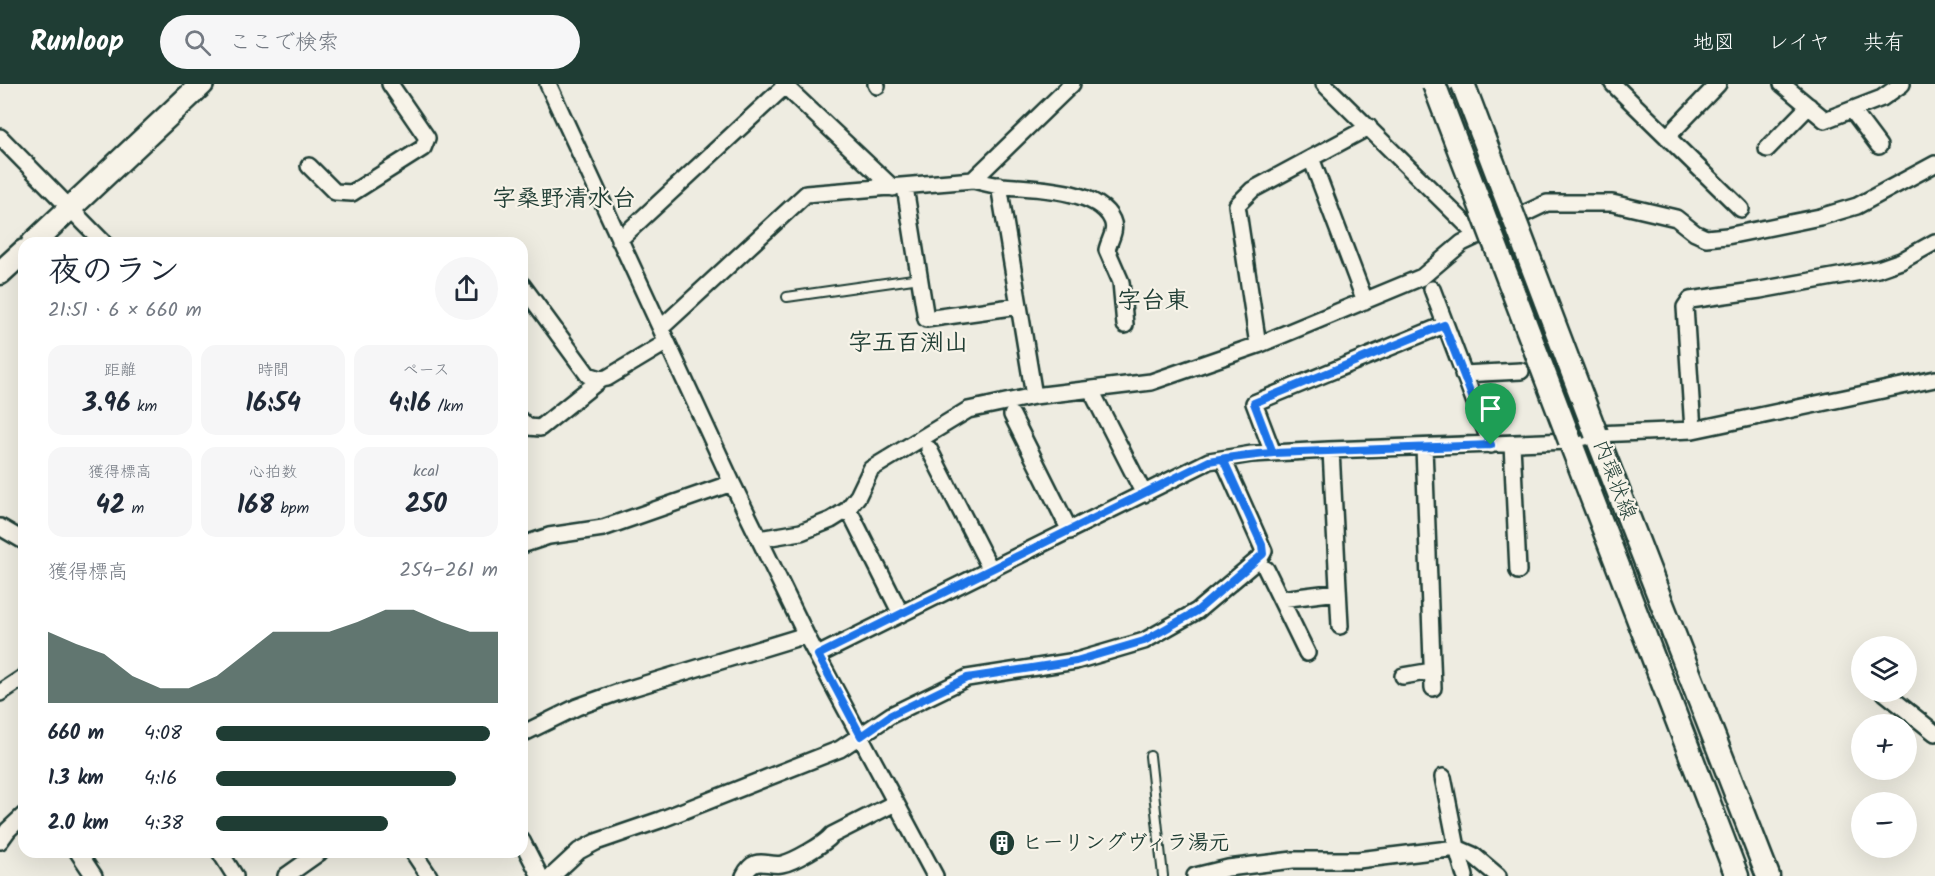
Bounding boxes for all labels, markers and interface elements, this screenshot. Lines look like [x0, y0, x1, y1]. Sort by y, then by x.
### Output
search box [160, 15, 580, 69]
text: Runloop [30, 20, 124, 65]
icon: search [181, 26, 214, 59]
text: ここで検索 [229, 26, 339, 61]
text: 地図 [1693, 27, 1735, 60]
text: レイヤ [1768, 27, 1830, 60]
text: 共有 [1863, 27, 1905, 60]
district label: 字桑野清水台 [492, 180, 636, 219]
text: 夜のラン [48, 246, 180, 299]
button: share [435, 257, 498, 320]
district label: 字台東 [1117, 282, 1189, 321]
text: 21:51 · 6 × 660 m [48, 295, 202, 327]
district label: 字五百渕山 [848, 324, 968, 363]
text: 距離 [104, 358, 136, 383]
text: 時間 [257, 358, 289, 383]
text: ペース [402, 358, 450, 383]
text: 3.96 [83, 383, 130, 425]
text: 16:54 [245, 383, 301, 425]
text: 4:16 [389, 383, 431, 425]
pin [1465, 383, 1516, 445]
icon: arrive [1474, 392, 1507, 425]
text: km [130, 394, 157, 419]
text: /km [431, 394, 463, 419]
street label: 内環状線 [1584, 435, 1644, 525]
text: kcal [413, 459, 439, 484]
text: 獲得標高 [88, 460, 152, 485]
text: 心拍数 [249, 460, 297, 485]
text: 250 [405, 484, 447, 526]
text: 42 [96, 485, 125, 527]
text: 168 [237, 485, 274, 527]
text: m [125, 496, 144, 521]
text: bpm [274, 496, 309, 521]
text: 254–261 m [399, 555, 498, 587]
text: 獲得標高 [48, 557, 128, 589]
map controls [1851, 636, 1917, 858]
button: layers [1851, 636, 1917, 702]
button: + [1851, 714, 1917, 780]
text: 660 m [48, 718, 104, 750]
text: 4:08 [144, 718, 182, 750]
text: 1.3 km [48, 763, 104, 795]
text: 4:16 [144, 763, 177, 795]
button: − [1851, 792, 1917, 858]
text: 2.0 km [48, 808, 109, 840]
text: 4:38 [144, 808, 183, 840]
place label: ヒーリングヴィラ湯元 [1022, 827, 1230, 860]
building icon: ヒーリングヴィラ湯元 [987, 828, 1017, 858]

